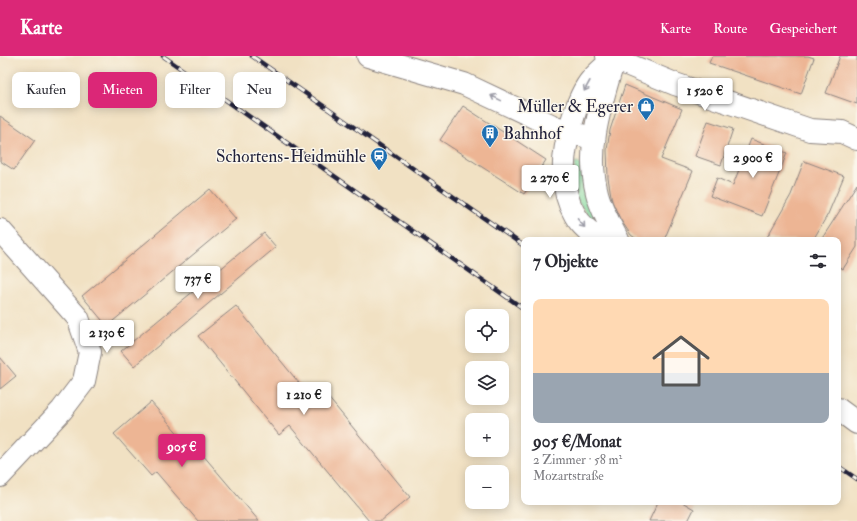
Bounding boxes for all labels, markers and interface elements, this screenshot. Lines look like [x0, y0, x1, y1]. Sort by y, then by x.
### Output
text: Karte [20, 16, 62, 40]
text: Karte [660, 20, 691, 37]
text: Route [713, 20, 747, 37]
text: Gespeichert [769, 20, 837, 37]
chip: Kaufen [12, 72, 80, 108]
chip: Mieten [88, 72, 157, 108]
chip: Filter [165, 72, 225, 108]
chip: Neu [233, 72, 286, 108]
pin: 1 520 € [668, 78, 742, 112]
one-way arrow [583, 80, 591, 92]
text: 1 520 € [687, 83, 723, 99]
one-way arrow [490, 94, 502, 101]
place label: Müller & Egerer [517, 96, 634, 117]
shop icon: Müller & Egerer [636, 96, 656, 121]
building icon: Bahnhof [480, 123, 500, 148]
place label: Bahnhof [503, 123, 564, 144]
pin: 2 900 € [716, 145, 790, 179]
place label: Schortens-Heidmühle [216, 146, 366, 167]
station icon: Schortens-Heidmühle [369, 146, 389, 171]
text: 2 900 € [733, 150, 773, 166]
pin: 2 270 € [513, 165, 587, 199]
text: 2 270 € [531, 170, 569, 186]
one-way arrow [577, 217, 586, 228]
icon: filters [807, 250, 829, 272]
text: 7 Objekte [533, 251, 598, 272]
pin: 737 € [170, 266, 226, 300]
text: 737 € [184, 271, 212, 287]
map controls [465, 309, 509, 509]
button: locate [465, 309, 509, 353]
pin: 2 130 € [70, 320, 144, 354]
text: 2 130 € [89, 325, 125, 341]
icon: home [645, 325, 717, 397]
button: layers [465, 361, 509, 405]
pin: 1 210 € [267, 382, 341, 416]
text: 1 210 € [286, 387, 322, 403]
button: + [465, 413, 509, 457]
text: 905 €/Monat [533, 431, 621, 452]
pin: 905 € [154, 434, 210, 468]
text: 905 € [167, 439, 197, 455]
text: 2 Zimmer · 58 m² [533, 452, 622, 468]
button: − [465, 465, 509, 509]
text: Mozartstraße [533, 468, 604, 484]

